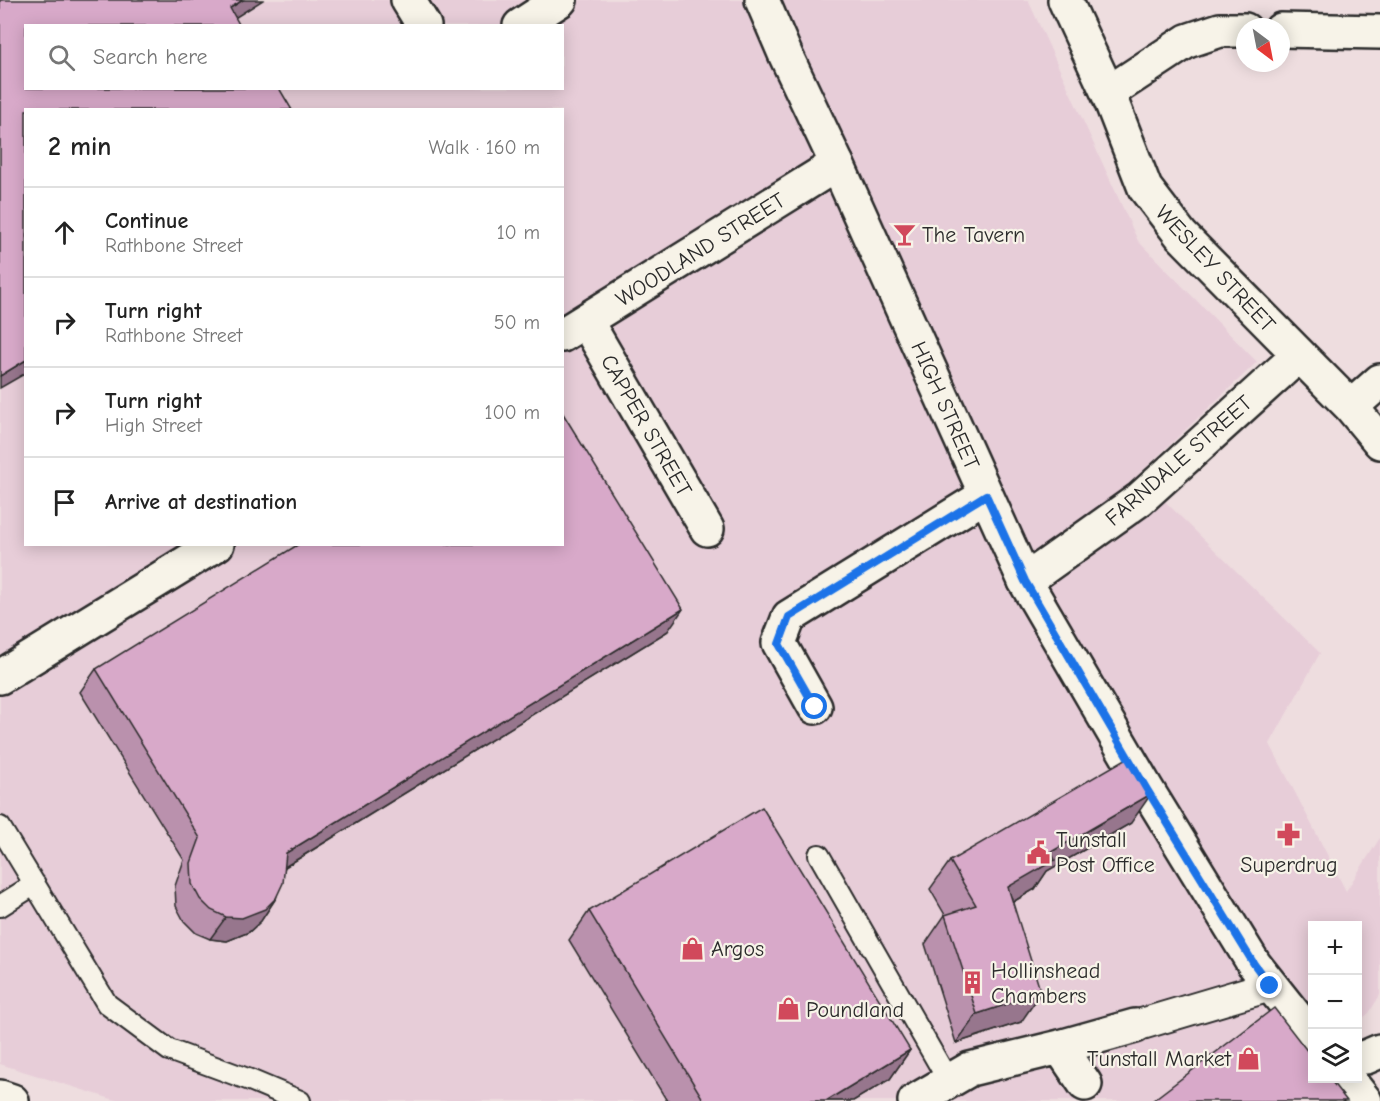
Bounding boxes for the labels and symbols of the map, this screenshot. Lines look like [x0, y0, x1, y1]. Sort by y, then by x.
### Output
north arrow [1236, 18, 1290, 72]
street label: WOODLAND STREET [611, 187, 790, 312]
street label: WESLEY STREET [1150, 200, 1281, 338]
bar icon: The Tavern [891, 221, 917, 247]
place label: The Tavern [922, 222, 1025, 248]
street label: HIGH STREET [905, 337, 985, 474]
street label: CAPPER STREET [595, 350, 698, 501]
street label: FARNDALE STREET [1100, 390, 1258, 532]
route start [801, 693, 827, 719]
pharmacy icon: Superdrug [1276, 822, 1302, 848]
place label: Tunstall Post Office [1056, 827, 1155, 878]
public building icon: Tunstall Post Office [1025, 839, 1051, 865]
place label: Superdrug [1240, 852, 1338, 878]
shop icon: Argos [680, 935, 706, 961]
place label: Argos [711, 936, 764, 962]
place label: Hollinshead Chambers [991, 958, 1100, 1009]
building icon: Hollinshead Chambers [960, 970, 986, 996]
route end [1256, 972, 1282, 998]
shop icon: Poundland [775, 996, 801, 1022]
place label: Poundland [806, 997, 904, 1023]
shop icon: Tunstall Market [1236, 1045, 1262, 1071]
place label: Tunstall Market [1087, 1046, 1232, 1072]

